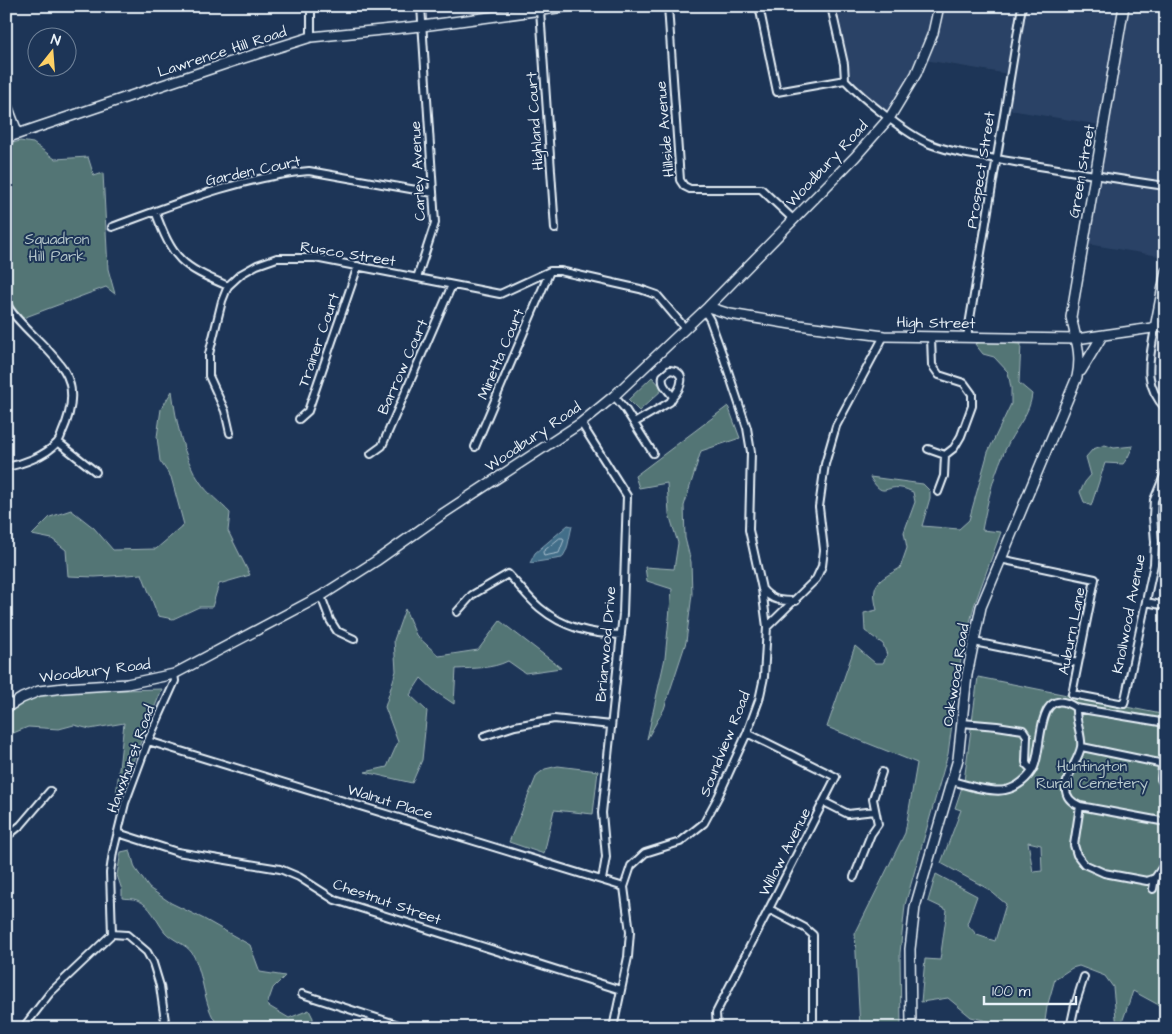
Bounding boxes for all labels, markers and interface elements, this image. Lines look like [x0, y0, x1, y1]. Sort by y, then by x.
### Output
street label: Lawrence Hill Road [155, 21, 289, 83]
north arrow [28, 28, 78, 78]
text: N [48, 30, 63, 51]
street label: Highland Court [521, 71, 550, 171]
street label: Hillside Avenue [650, 80, 680, 178]
street label: Prospect Street [961, 110, 1001, 230]
street label: Woodbury Road [781, 116, 874, 213]
street label: Carley Avenue [405, 120, 432, 221]
street label: Green Street [1063, 123, 1101, 219]
street label: Garden Court [204, 151, 302, 191]
park label: Squadron Hill Park [25, 229, 90, 267]
street label: Rusco Street [299, 236, 397, 272]
street label: Trainer Court [293, 290, 345, 390]
street label: Minetta Court [472, 305, 530, 403]
street label: High Street [896, 312, 976, 335]
street label: Barrow Court [373, 316, 433, 418]
street label: Woodbury Road [481, 397, 586, 478]
street label: Knollwood Avenue [1107, 553, 1151, 675]
street label: Briarwood Drive [590, 585, 622, 703]
street label: Auburn Lane [1053, 585, 1091, 677]
street label: Oakwood Road [937, 622, 975, 728]
street label: Woodbury Road [38, 654, 152, 689]
street label: Soundview Road [694, 688, 756, 800]
street label: Hawxhurst Road [102, 702, 160, 816]
park label: Huntington Rural Cemetery [1036, 756, 1148, 795]
street label: Walnut Place [345, 779, 435, 825]
street label: Willow Avenue [754, 804, 816, 900]
street label: Chestnut Street [330, 874, 444, 930]
scale bar [984, 974, 1077, 1006]
text: 100 m [992, 981, 1031, 1002]

